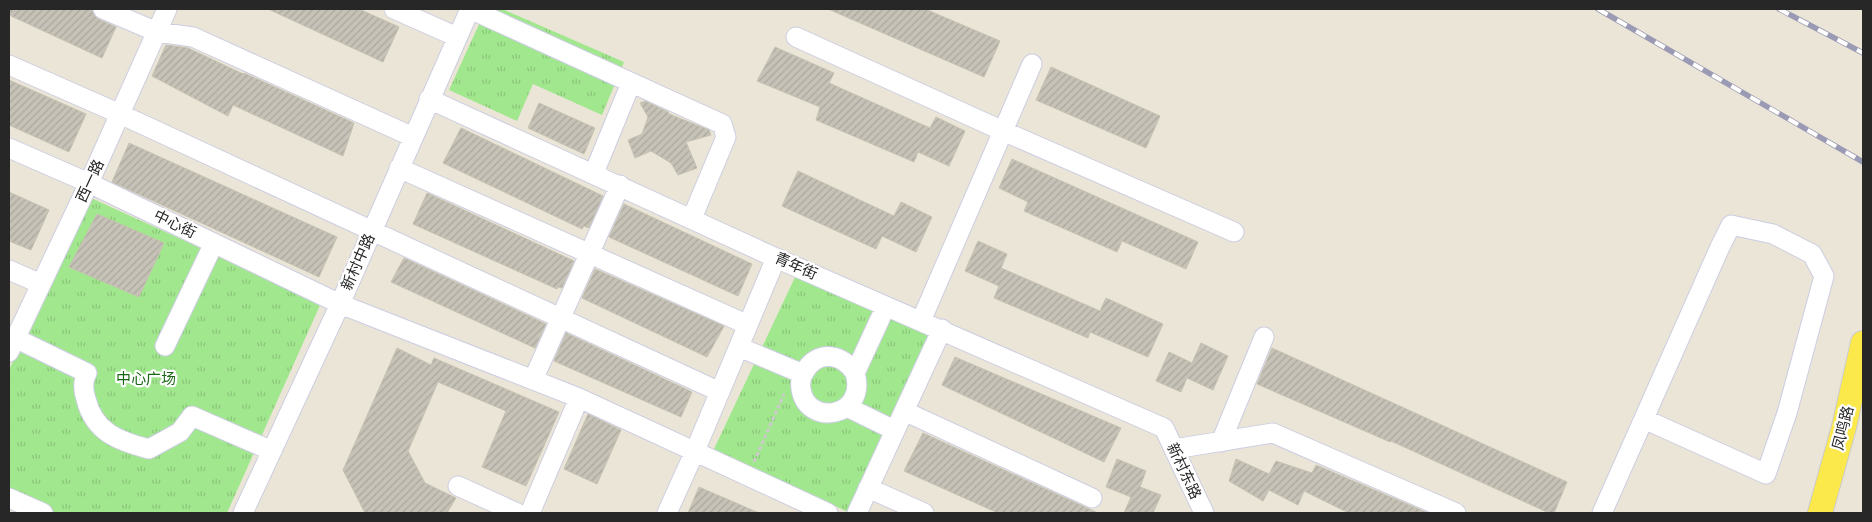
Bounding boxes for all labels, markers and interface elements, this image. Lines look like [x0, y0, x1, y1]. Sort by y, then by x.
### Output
street label: 西一路 [72, 157, 108, 205]
street label: 中心街 [151, 206, 199, 242]
street label: 新村中路 [338, 231, 378, 293]
street label: 青年街 [772, 249, 820, 283]
park label: 中心广场 [116, 370, 176, 388]
street label: 凤鸣路 [1829, 404, 1857, 452]
street label: 新村东路 [1163, 440, 1205, 502]

